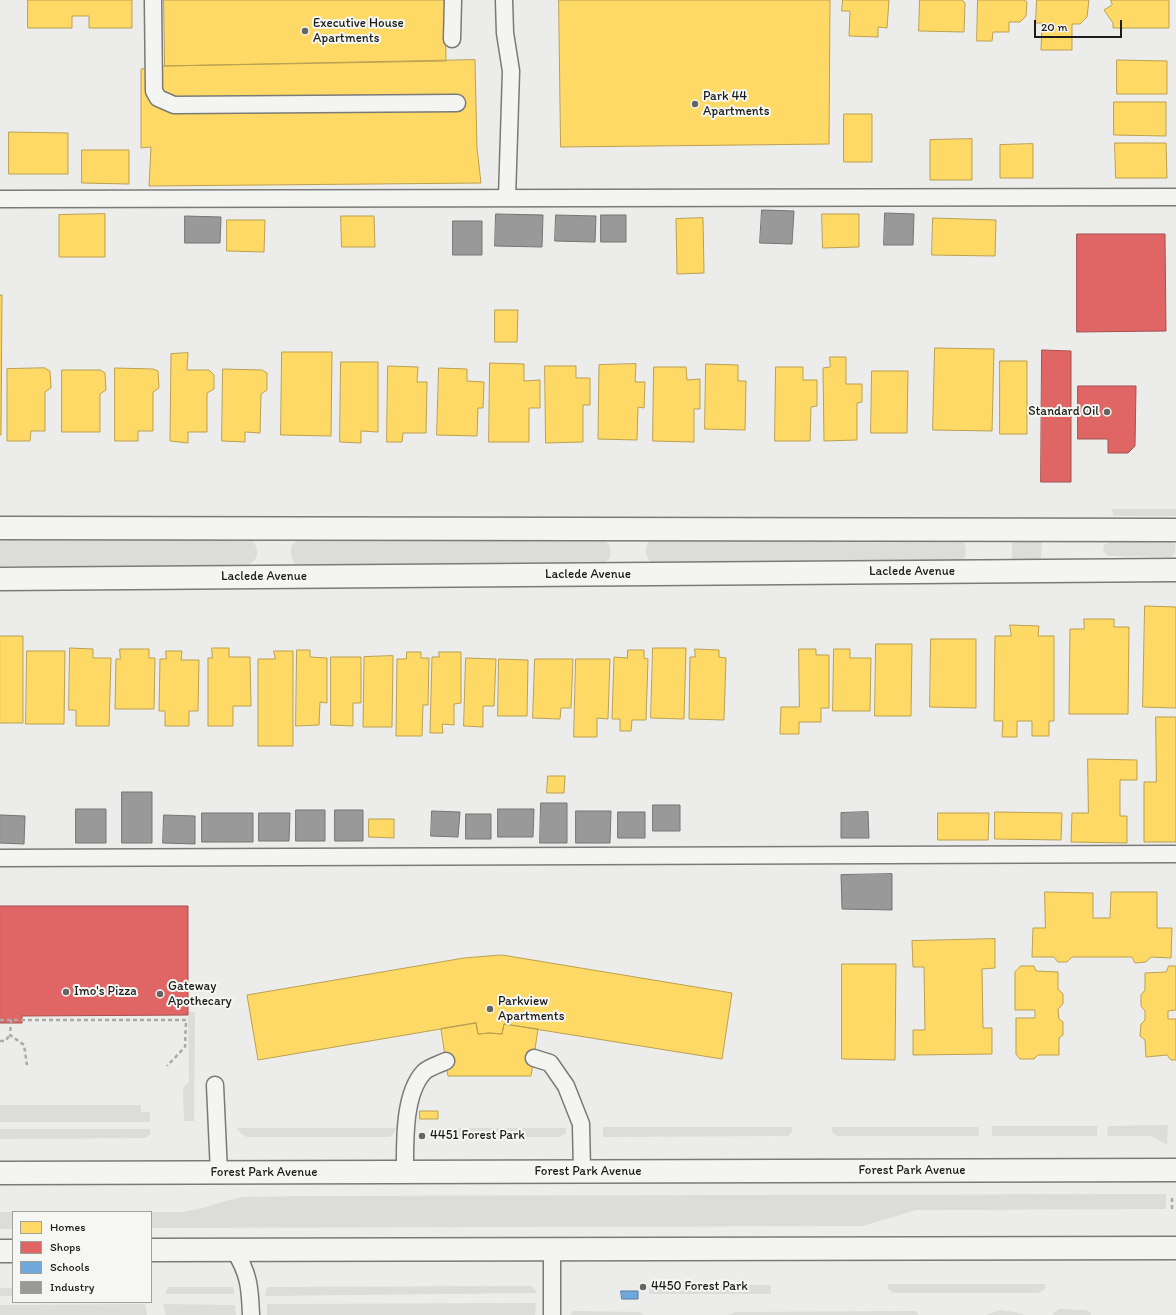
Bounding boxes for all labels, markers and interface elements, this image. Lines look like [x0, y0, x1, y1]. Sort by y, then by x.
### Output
scale bar [1036, 12, 1124, 38]
place label: Executive House Apartments [313, 16, 404, 47]
text: 20 m [1041, 20, 1068, 34]
marker: Executive House Apartments [300, 26, 310, 36]
place label: Park 44 Apartments [703, 89, 769, 120]
marker: Park 44 Apartments [690, 99, 700, 109]
place label: Standard Oil [1028, 404, 1099, 420]
marker: Standard Oil [1102, 407, 1112, 417]
street label: Laclede Avenue [869, 564, 955, 580]
street label: Laclede Avenue [545, 567, 631, 583]
street label: Laclede Avenue [221, 569, 307, 585]
place label: Gateway Apothecary [168, 979, 232, 1010]
place label: Imo's Pizza [74, 984, 137, 1000]
marker: Imo's Pizza [61, 987, 71, 997]
marker: Gateway Apothecary [155, 989, 165, 999]
place label: Parkview Apartments [498, 994, 564, 1025]
marker: Parkview Apartments [485, 1004, 495, 1014]
place label: 4451 Forest Park [430, 1128, 525, 1144]
marker: 4451 Forest Park [417, 1131, 427, 1141]
street label: Forest Park Avenue [859, 1163, 965, 1179]
street label: Forest Park Avenue [535, 1164, 641, 1180]
street label: Forest Park Avenue [211, 1165, 317, 1181]
legend [12, 1211, 152, 1303]
text: Homes [50, 1220, 86, 1234]
text: Shops [50, 1240, 81, 1254]
text: Schools [50, 1260, 89, 1274]
place label: 4450 Forest Park [651, 1279, 748, 1295]
text: Industry [50, 1280, 94, 1294]
marker: 4450 Forest Park [638, 1282, 648, 1292]

